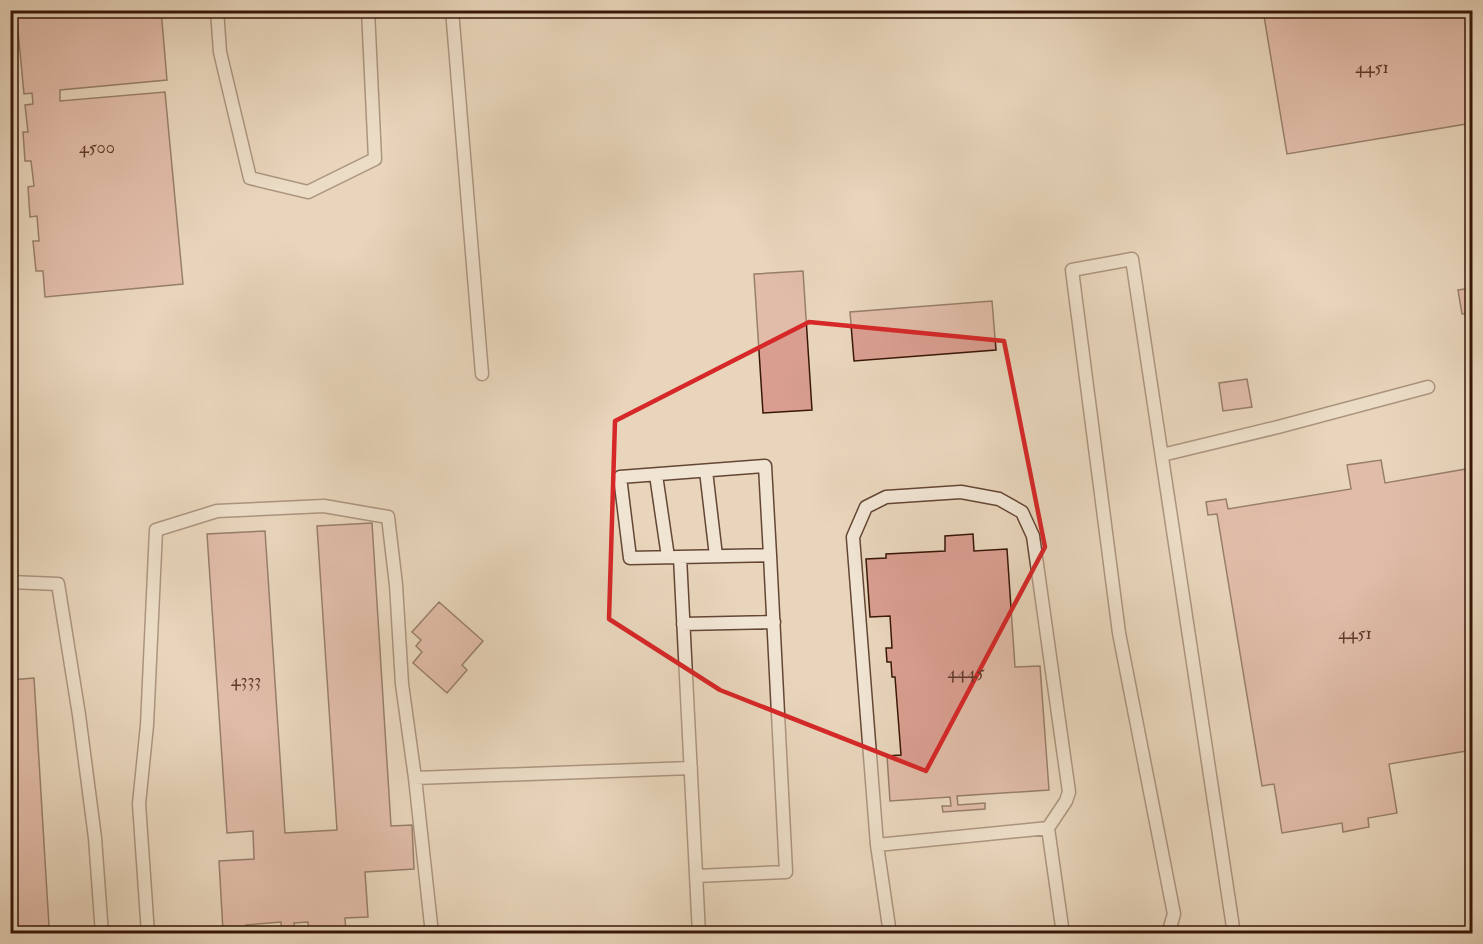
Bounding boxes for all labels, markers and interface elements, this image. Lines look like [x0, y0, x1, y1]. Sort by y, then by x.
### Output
house number: 4451 [1355, 56, 1389, 79]
house number: 4500 [79, 136, 115, 159]
house number: 4451 [1338, 622, 1372, 645]
house number: 4445 [947, 661, 985, 684]
house number: 4333 [231, 669, 261, 692]

